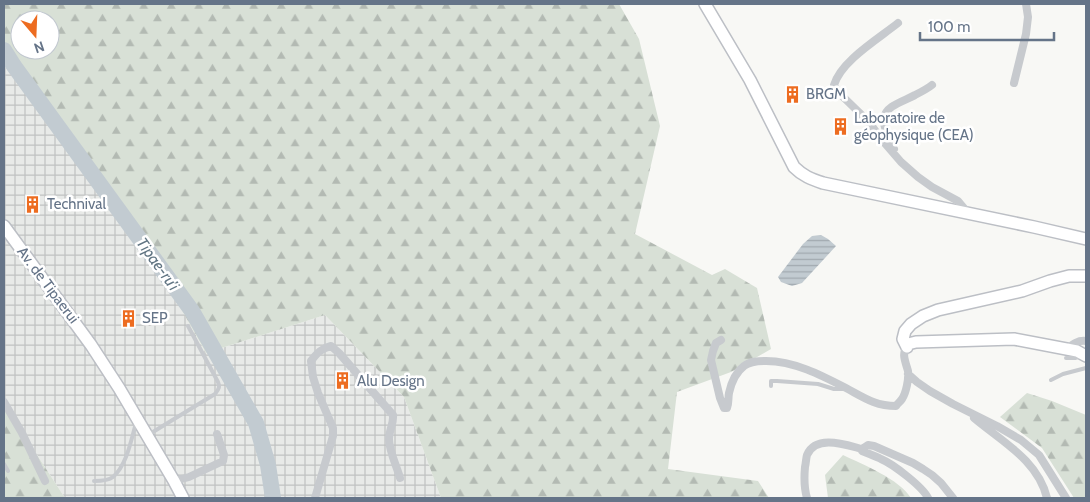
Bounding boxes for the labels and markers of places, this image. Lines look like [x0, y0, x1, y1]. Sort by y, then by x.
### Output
building icon: BRGM [782, 84, 802, 104]
place label: BRGM [806, 85, 846, 103]
place label: Laboratoire de géophysique (CEA) [854, 109, 974, 144]
building icon: Laboratoire de géophysique (CEA) [830, 117, 850, 137]
building icon: Technival [23, 194, 43, 214]
place label: Technival [47, 195, 106, 213]
building icon: SEP [118, 308, 138, 328]
place label: SEP [142, 309, 168, 327]
building icon: Alu Design [333, 371, 353, 391]
place label: Alu Design [357, 372, 425, 390]

